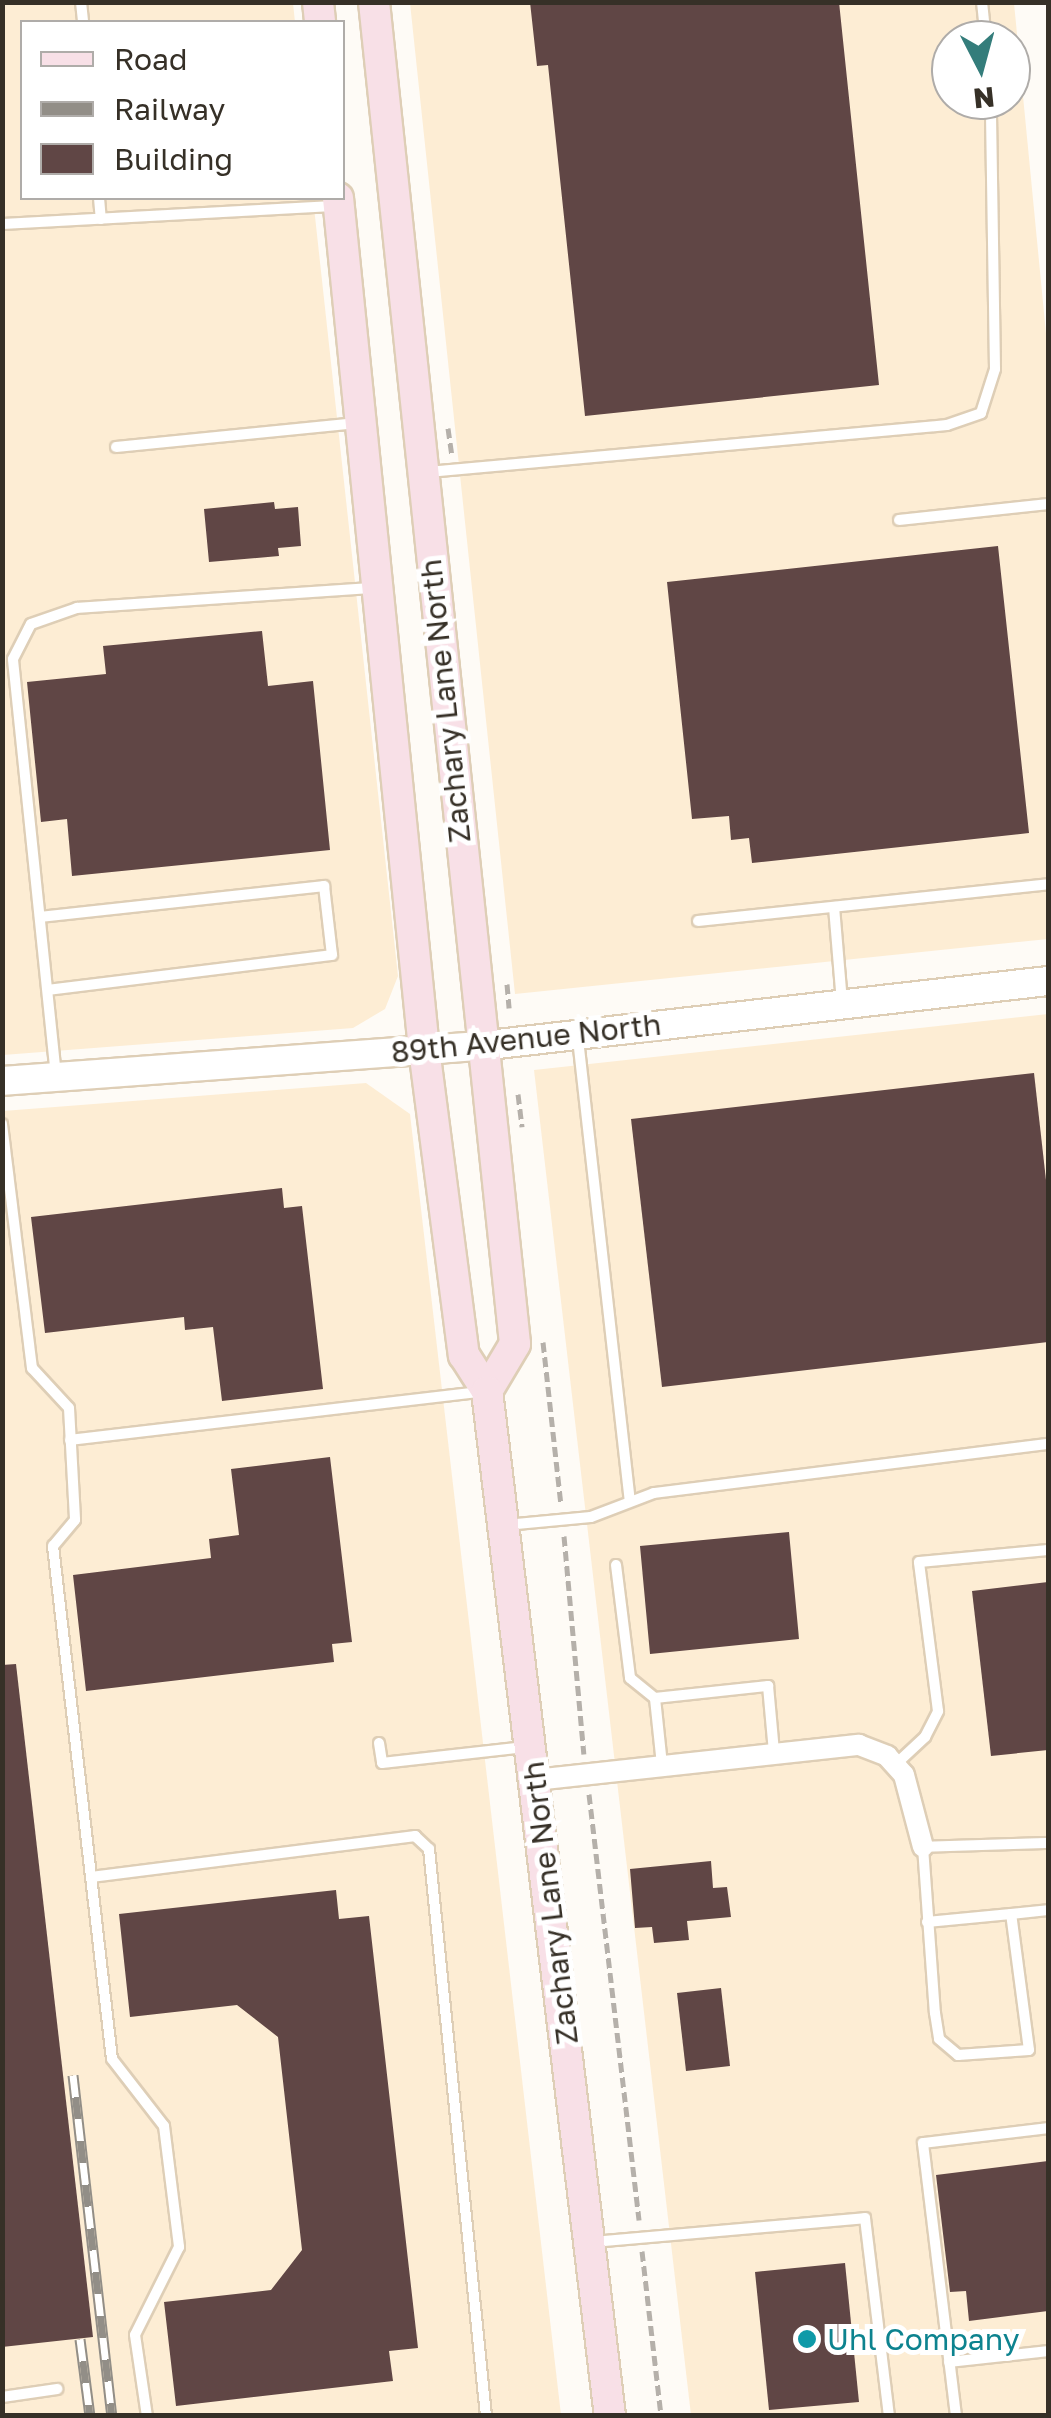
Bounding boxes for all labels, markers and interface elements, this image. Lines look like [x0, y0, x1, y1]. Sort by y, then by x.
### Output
legend [20, 20, 345, 200]
north arrow [931, 20, 1031, 120]
text: Road [114, 41, 188, 77]
text: N [972, 81, 996, 116]
text: Railway [114, 91, 225, 127]
text: Building [114, 141, 233, 177]
street label: Zachary Lane North [412, 557, 478, 845]
street label: 89th Avenue North [389, 1006, 663, 1070]
street label: Zachary Lane North [515, 1759, 585, 2047]
place label: Uhl Company [827, 2321, 1019, 2357]
marker: Uhl Company [796, 2328, 818, 2350]

